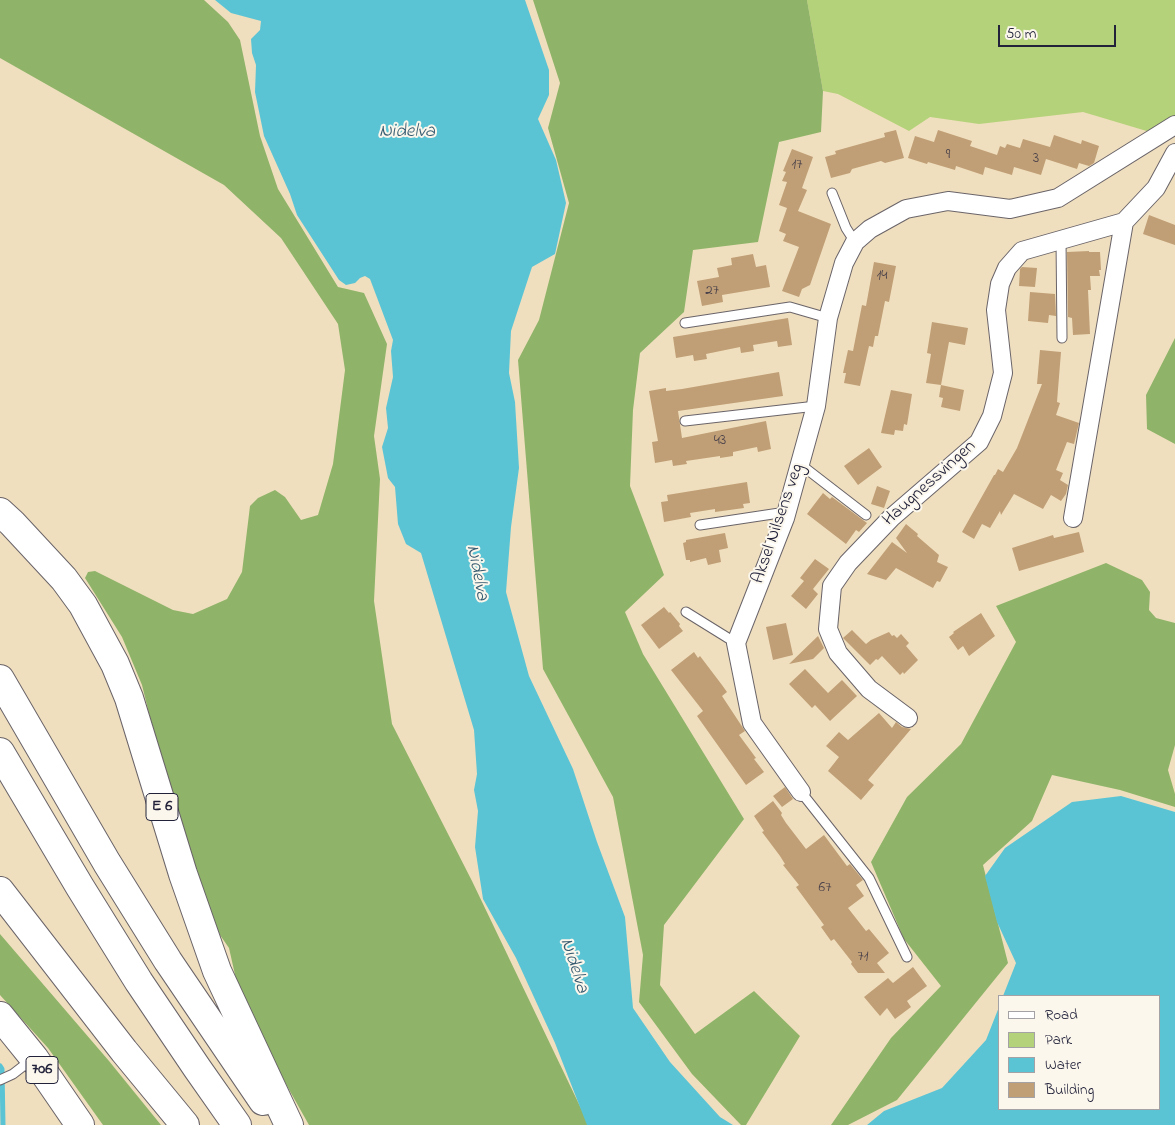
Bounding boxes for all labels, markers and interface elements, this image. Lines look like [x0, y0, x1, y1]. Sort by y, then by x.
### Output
scale bar [1000, 15, 1118, 47]
text: 50 m [1006, 23, 1036, 45]
water label: Nidelva [379, 122, 435, 144]
house number: 9 [946, 147, 950, 165]
house number: 3 [1033, 151, 1039, 169]
house number: 17 [792, 157, 802, 175]
house number: 14 [877, 268, 887, 286]
house number: 27 [705, 283, 719, 301]
house number: 43 [714, 433, 726, 451]
street label: Haugnessvingen [879, 437, 981, 531]
street label: Aksel Nilsens veg [748, 461, 810, 587]
water label: Nidelva [459, 543, 493, 603]
road number: E 6 [146, 794, 178, 820]
house number: 67 [819, 880, 831, 898]
water label: Nidelva [553, 936, 593, 996]
house number: 71 [858, 949, 868, 967]
legend [998, 995, 1160, 1110]
text: Road [1045, 1004, 1078, 1026]
text: Park [1045, 1029, 1072, 1051]
text: Water [1045, 1054, 1081, 1076]
road number: 706 [26, 1056, 58, 1084]
text: Building [1045, 1079, 1094, 1101]

